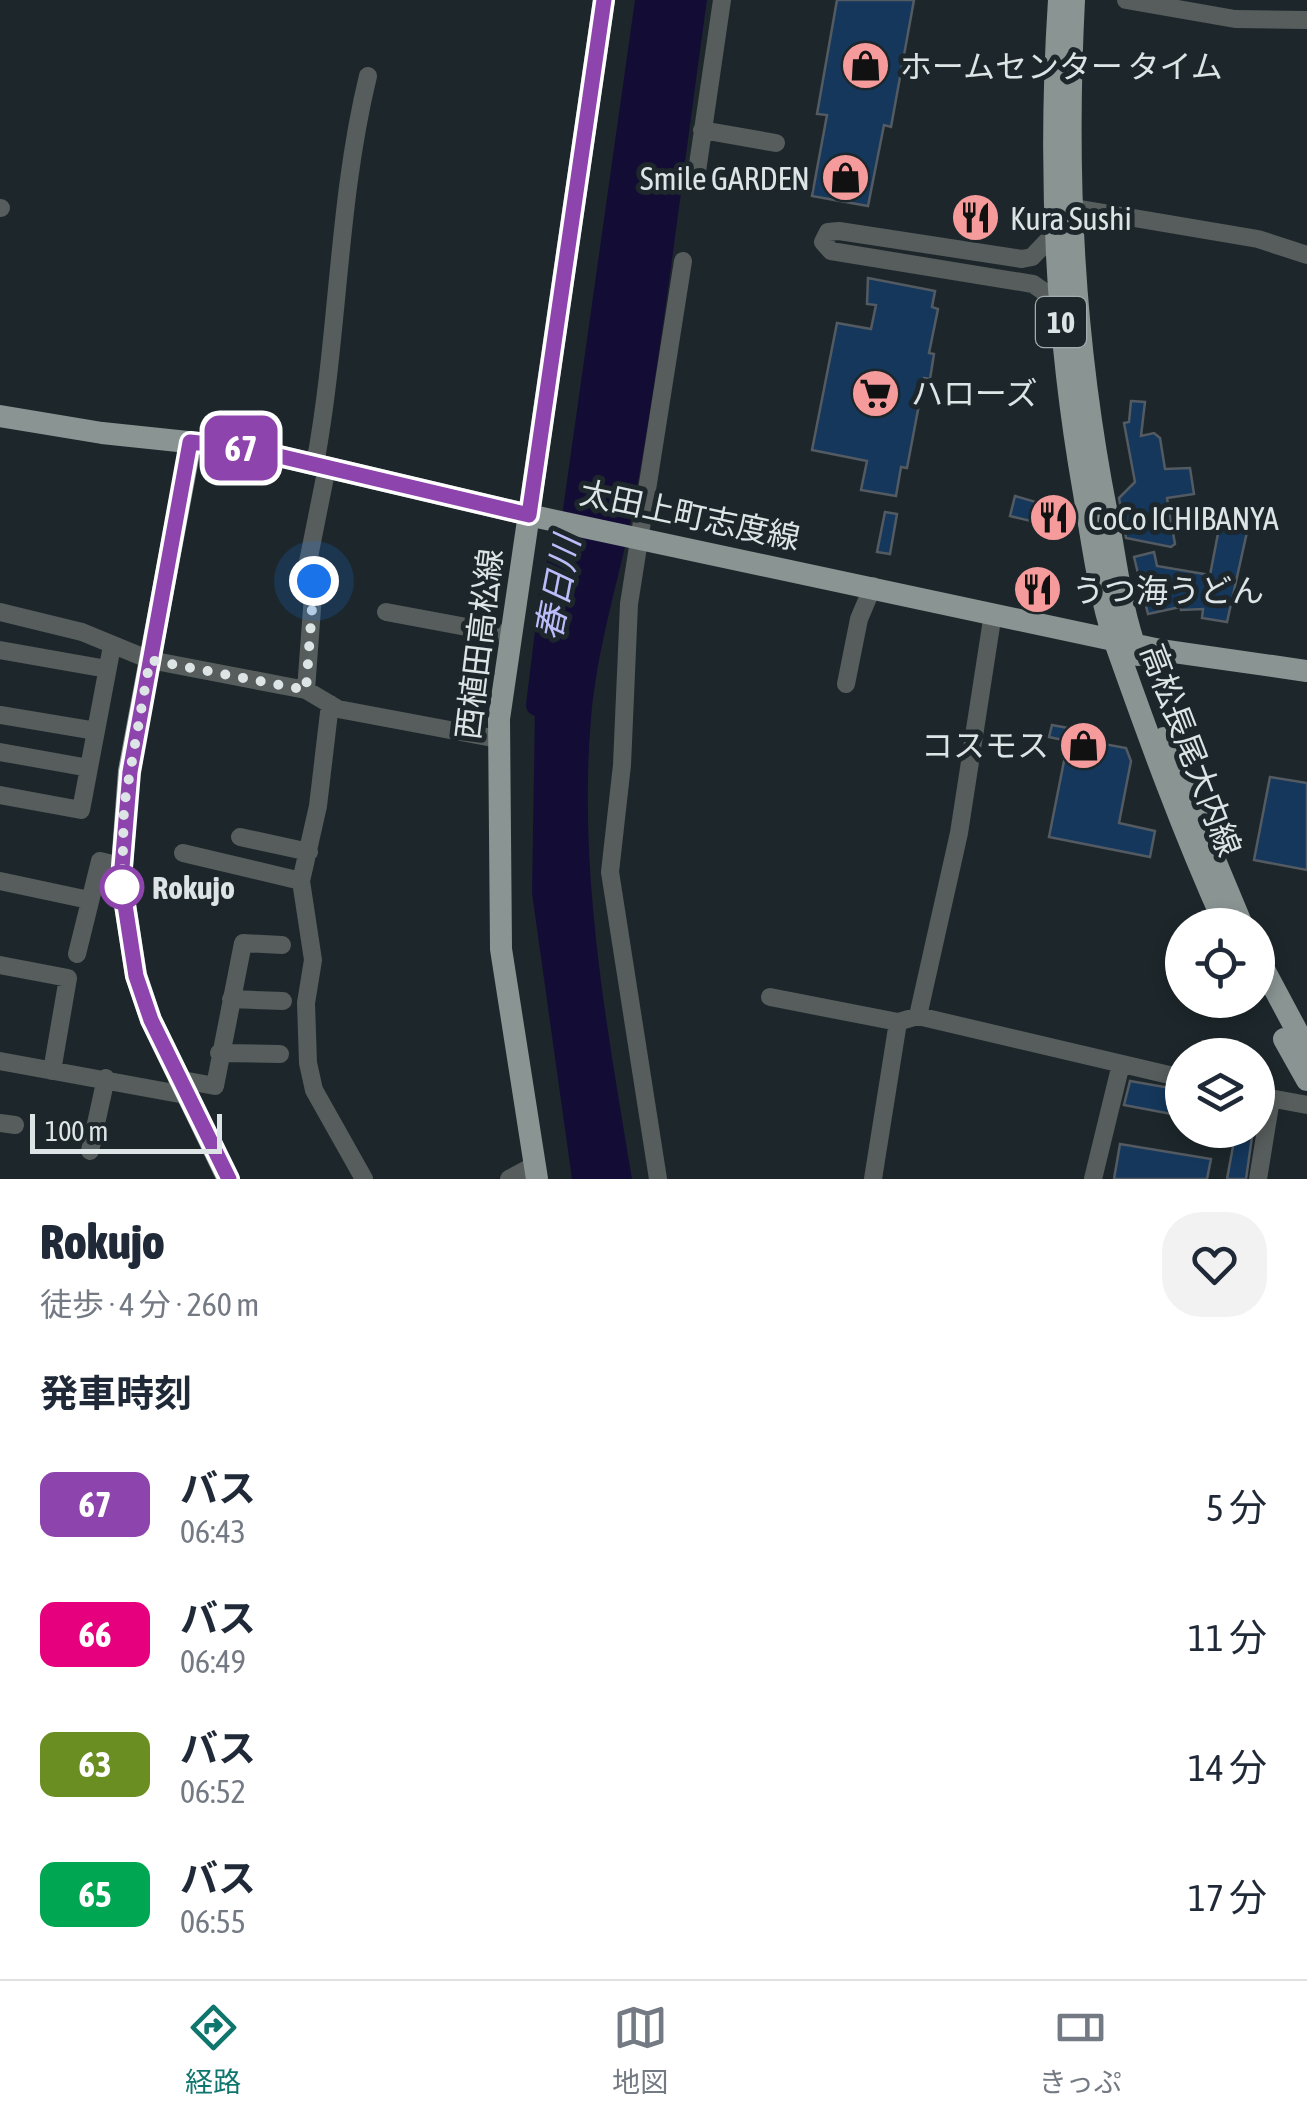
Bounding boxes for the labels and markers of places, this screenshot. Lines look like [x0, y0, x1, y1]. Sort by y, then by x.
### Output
shop icon: ホームセンター タイム [839, 40, 891, 92]
place label: ホームセンター タイム [900, 48, 1223, 85]
shop icon: Smile GARDEN [819, 152, 871, 204]
place label: Smile GARDEN [640, 160, 810, 197]
restaurant icon: Kura Sushi [949, 192, 1001, 244]
place label: Kura Sushi [1010, 200, 1132, 237]
supermarket icon: ハローズ [850, 367, 902, 419]
place label: ハローズ [911, 375, 1037, 412]
restaurant icon: CoCo ICHIBANYA [1027, 492, 1079, 544]
place label: CoCo ICHIBANYA [1088, 500, 1279, 537]
restaurant icon: うつ海うどん [1011, 564, 1063, 616]
place label: うつ海うどん [1072, 572, 1264, 609]
shop icon: コスモス [1058, 719, 1110, 771]
place label: コスモス [921, 727, 1049, 764]
marker: Rokujo [101, 866, 143, 908]
place label: Rokujo [152, 869, 235, 906]

